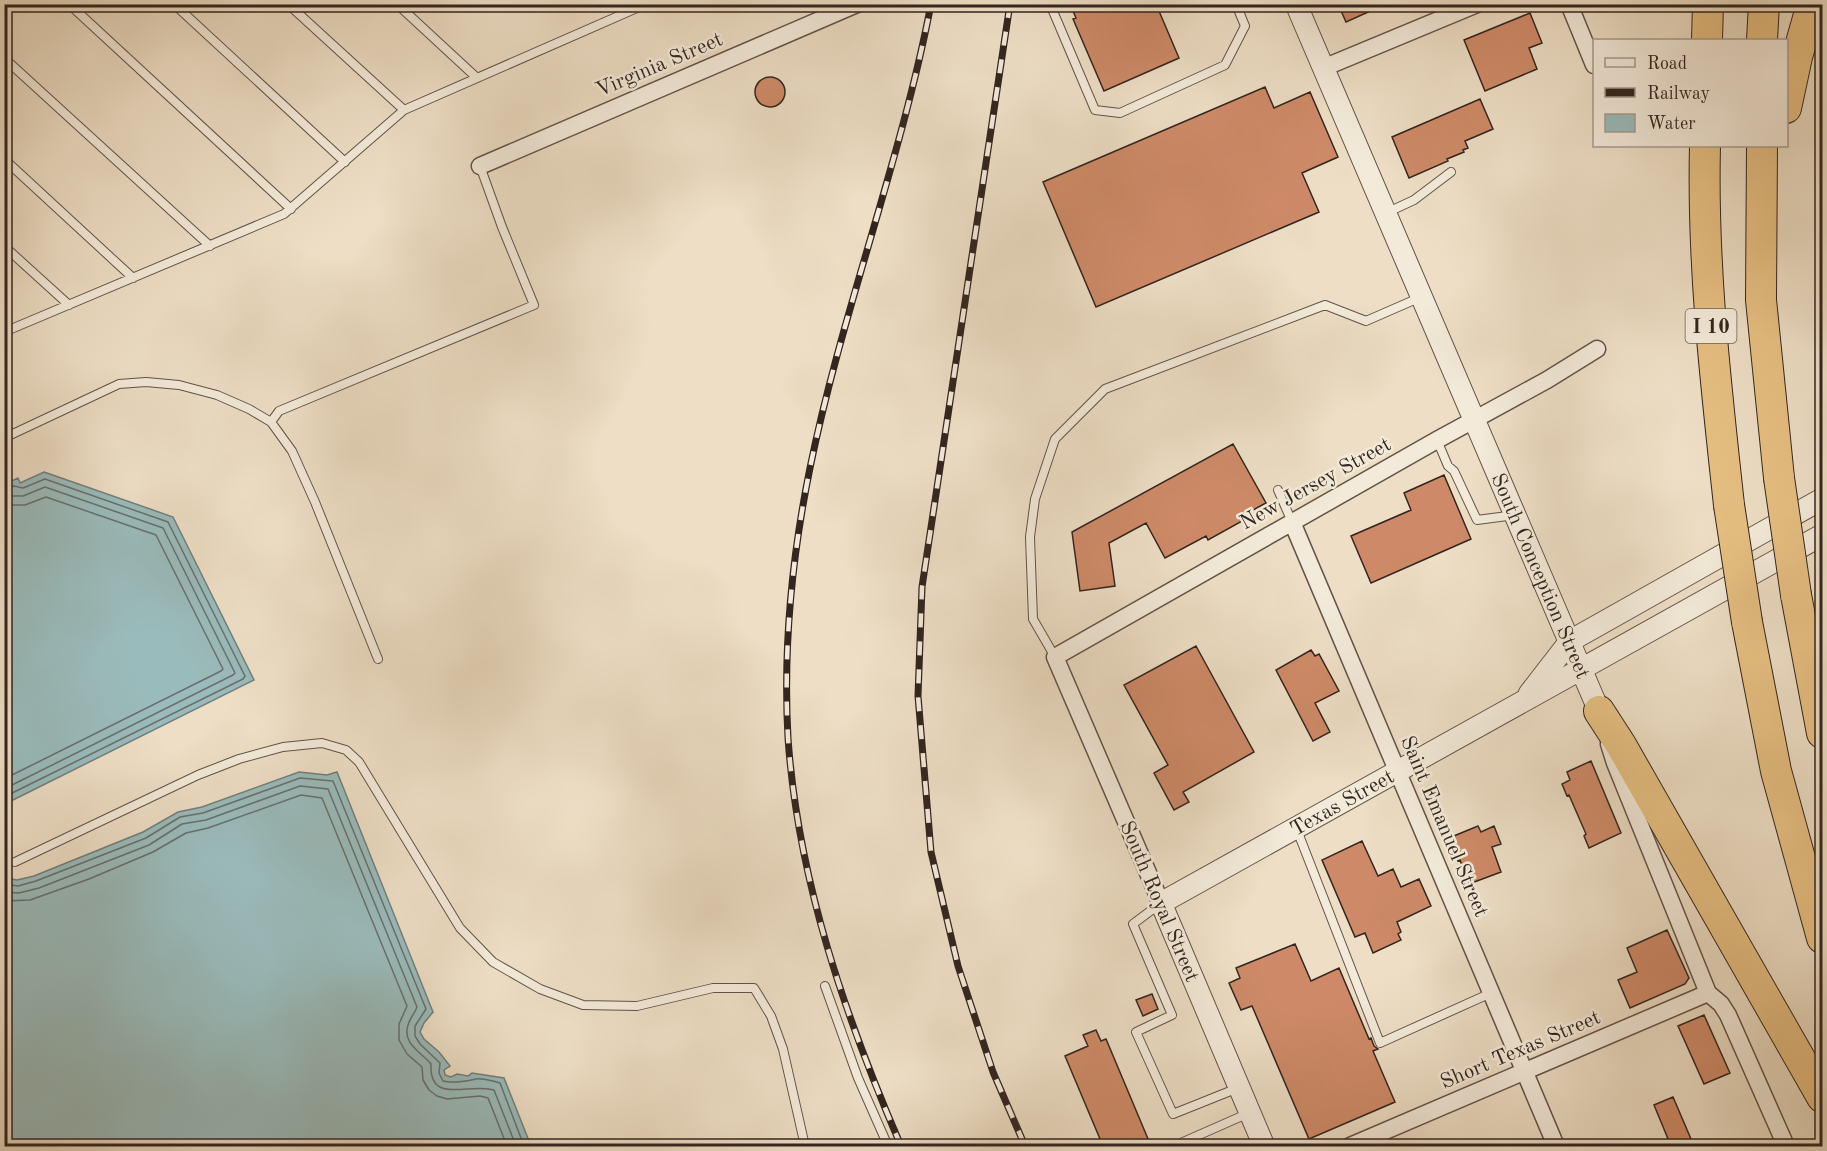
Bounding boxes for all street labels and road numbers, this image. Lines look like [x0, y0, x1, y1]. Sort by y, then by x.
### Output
street label: Virginia Street [593, 29, 726, 102]
road number: I 10 [1686, 309, 1736, 343]
street label: New Jersey Street [1237, 434, 1395, 534]
street label: South Conception Street [1486, 470, 1593, 682]
street label: Saint Emanuel Street [1396, 733, 1491, 920]
street label: Texas Street [1287, 766, 1398, 841]
street label: South Royal Street [1115, 818, 1202, 985]
street label: Short Texas Street [1437, 1007, 1604, 1094]

